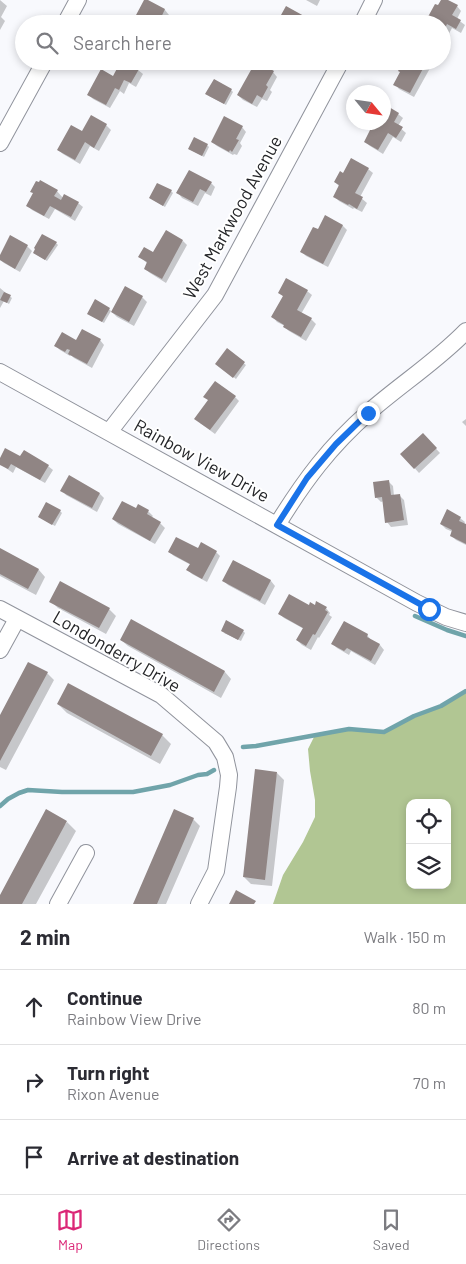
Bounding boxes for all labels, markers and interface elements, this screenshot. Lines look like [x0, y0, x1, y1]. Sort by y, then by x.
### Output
search box [15, 15, 451, 70]
icon: search [33, 29, 61, 57]
text: Search here [73, 31, 172, 54]
north arrow [346, 85, 391, 130]
street label: West Markwood Avenue [178, 131, 286, 303]
route end [357, 402, 380, 425]
street label: Rainbow View Drive [130, 414, 274, 506]
route start [418, 598, 441, 621]
street label: Londonderry Drive [49, 606, 185, 696]
map controls [406, 799, 451, 889]
button: locate [406, 799, 451, 844]
button: layers [406, 844, 451, 889]
text: 2 min [20, 924, 70, 949]
text: Walk · 150 m [364, 927, 446, 946]
text: Continue [67, 986, 143, 1009]
icon: ahead [20, 993, 48, 1021]
text: 80 m [412, 998, 446, 1017]
text: Rainbow View Drive [67, 1009, 202, 1028]
text: Turn right [67, 1061, 149, 1084]
icon: right [20, 1068, 48, 1096]
text: 70 m [413, 1073, 446, 1092]
text: Rixon Avenue [67, 1084, 160, 1103]
icon: arrive [20, 1143, 48, 1171]
text: Arrive at destination [67, 1146, 239, 1169]
tab: Map [56, 1206, 84, 1253]
tab: Directions [197, 1206, 260, 1253]
tab: Saved [373, 1206, 410, 1253]

